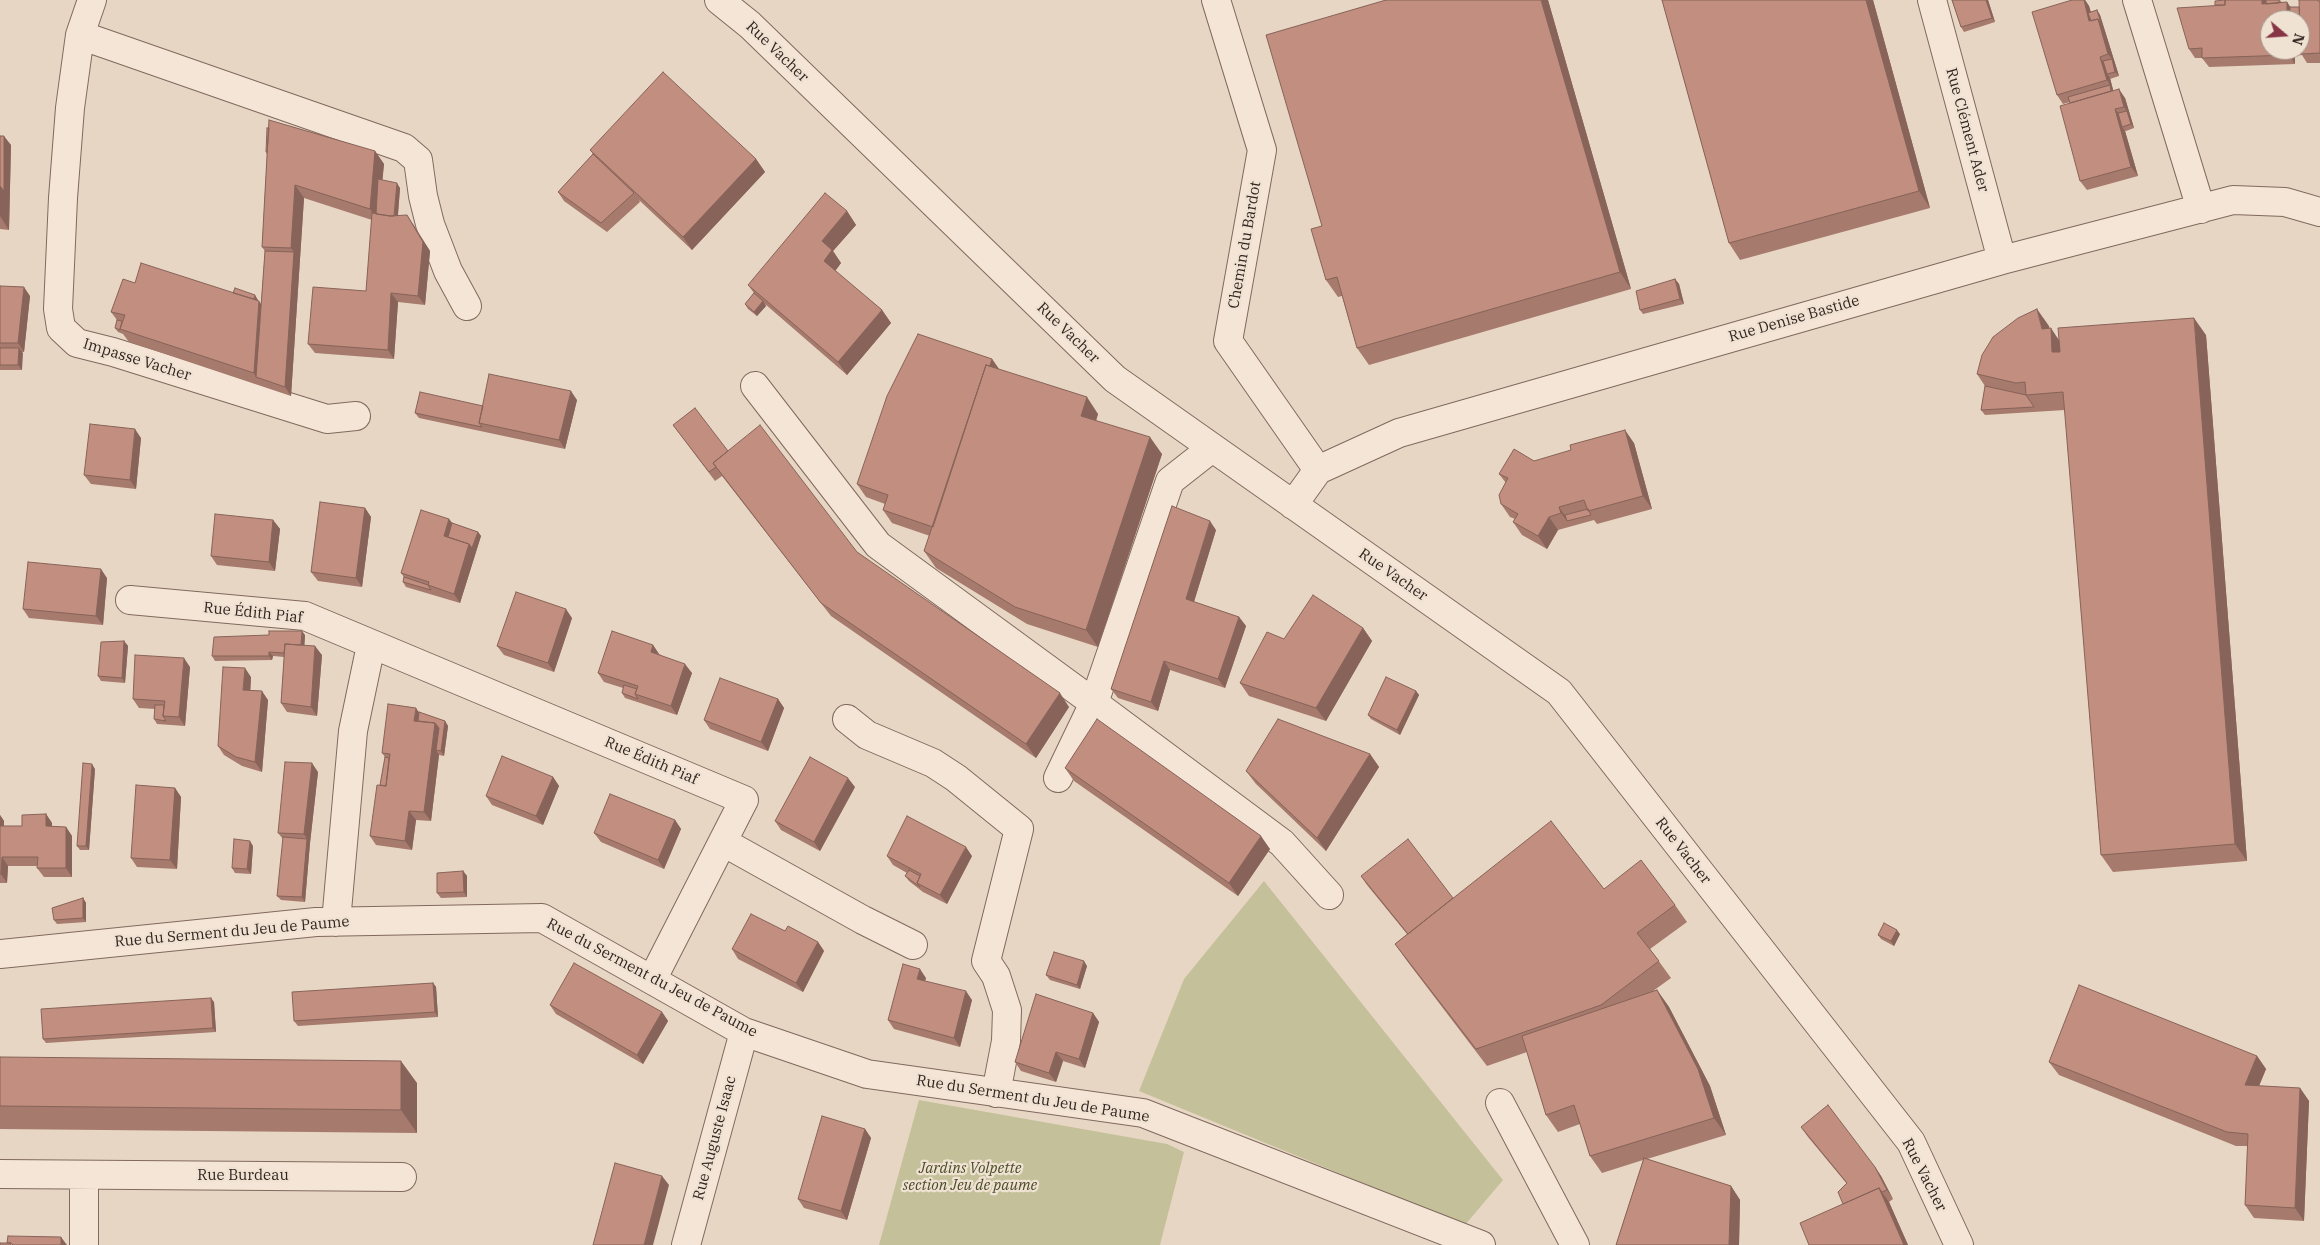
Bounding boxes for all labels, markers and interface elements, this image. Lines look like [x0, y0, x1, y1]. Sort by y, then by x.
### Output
north arrow [2260, 10, 2310, 60]
street label: Rue Vacher [742, 18, 812, 86]
text: N [2288, 31, 2309, 47]
street label: Rue Clément Ader [1942, 66, 1992, 194]
street label: Chemin du Bardot [1225, 180, 1265, 310]
street label: Rue Denise Bastide [1727, 292, 1861, 346]
street label: Rue Vacher [1033, 299, 1103, 367]
street label: Impasse Vacher [81, 335, 193, 385]
street label: Rue Vacher [1355, 545, 1431, 605]
street label: Rue Édith Piaf [203, 599, 303, 627]
street label: Rue Édith Piaf [602, 733, 700, 789]
street label: Rue Vacher [1651, 814, 1715, 888]
street label: Rue du Serment du Jeu de Paume [114, 913, 350, 951]
street label: Rue du Serment du Jeu de Paume [544, 915, 760, 1041]
street label: Rue du Serment du Jeu de Paume [915, 1072, 1151, 1126]
street label: Rue Auguste Isaac [690, 1074, 740, 1202]
street label: Rue Vacher [1898, 1135, 1950, 1215]
park label: Jardins Volpette section Jeu de paume [903, 1160, 1037, 1195]
street label: Rue Burdeau [197, 1167, 289, 1185]

